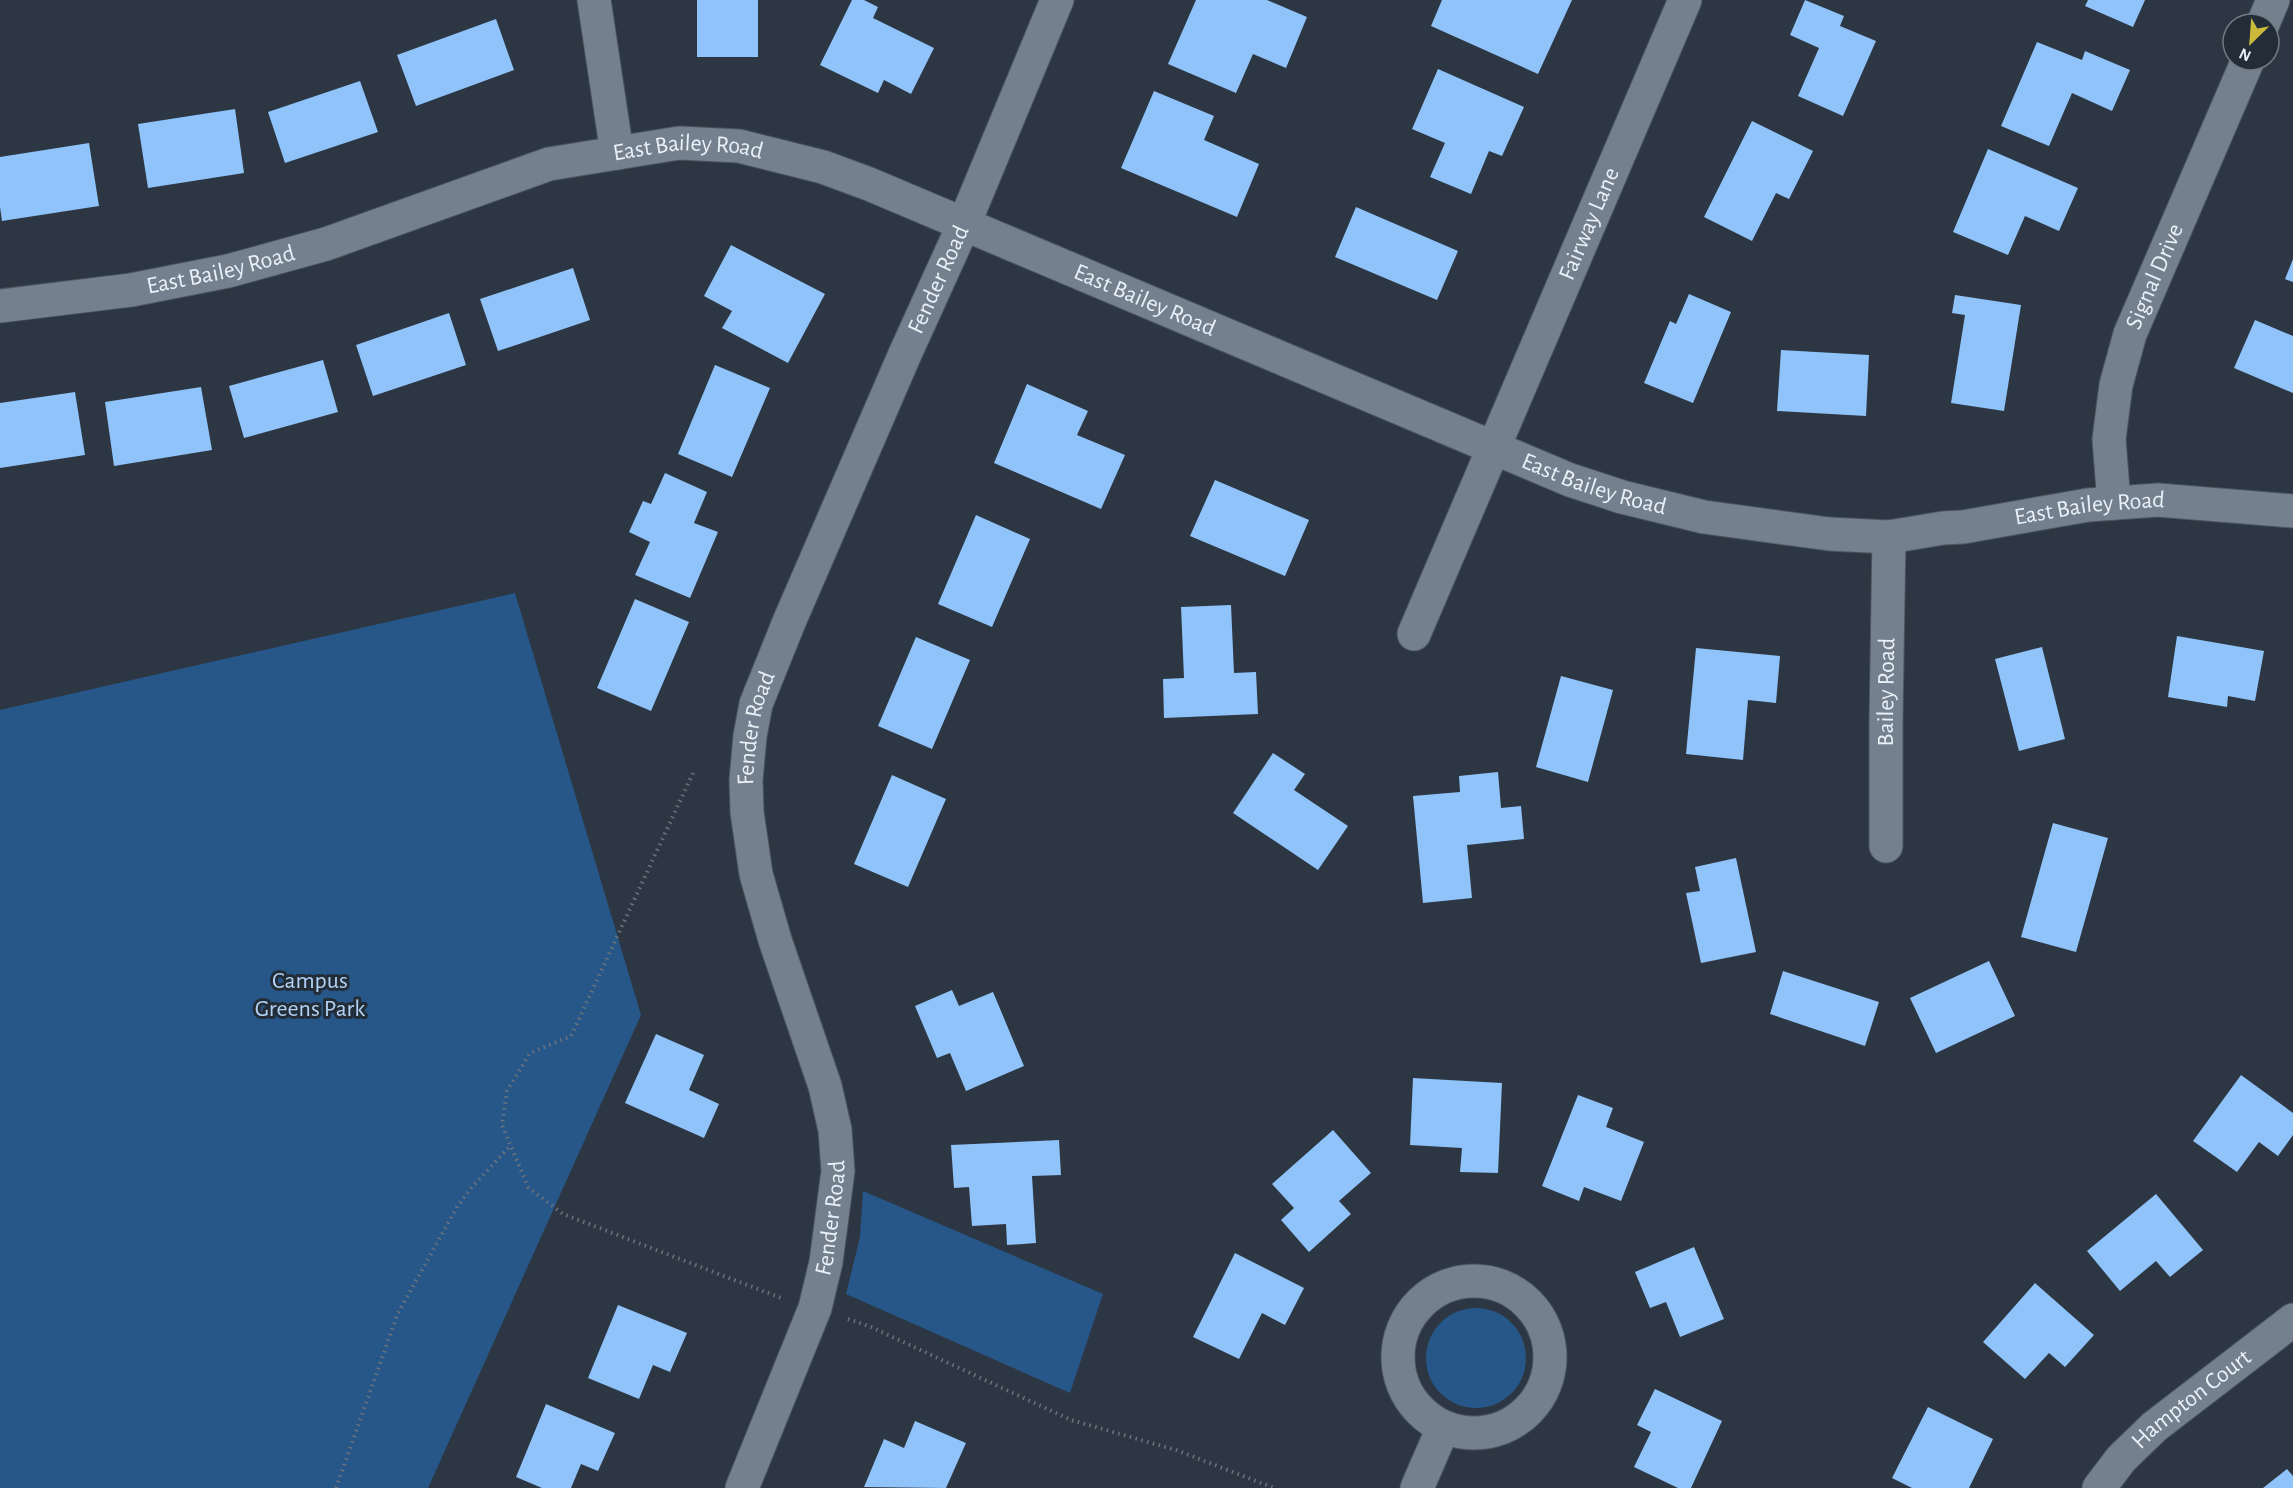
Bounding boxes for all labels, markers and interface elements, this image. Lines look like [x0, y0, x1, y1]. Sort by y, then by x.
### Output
north arrow [2221, 12, 2281, 72]
text: N [2237, 45, 2254, 64]
street label: East Bailey Road [611, 131, 766, 166]
street label: Fairway Lane [1555, 164, 1624, 284]
street label: Signal Drive [2121, 220, 2188, 333]
street label: Fender Road [904, 222, 974, 337]
street label: East Bailey Road [145, 241, 298, 299]
street label: East Bailey Road [1070, 260, 1219, 341]
street label: East Bailey Road [1518, 449, 1669, 519]
street label: East Bailey Road [2013, 488, 2166, 530]
street label: Bailey Road [1874, 637, 1899, 746]
street label: Fender Road [734, 668, 780, 786]
park label: Campus Greens Park [255, 969, 365, 1021]
street label: Fender Road [811, 1159, 850, 1278]
street label: Hampton Court [2127, 1345, 2256, 1454]

